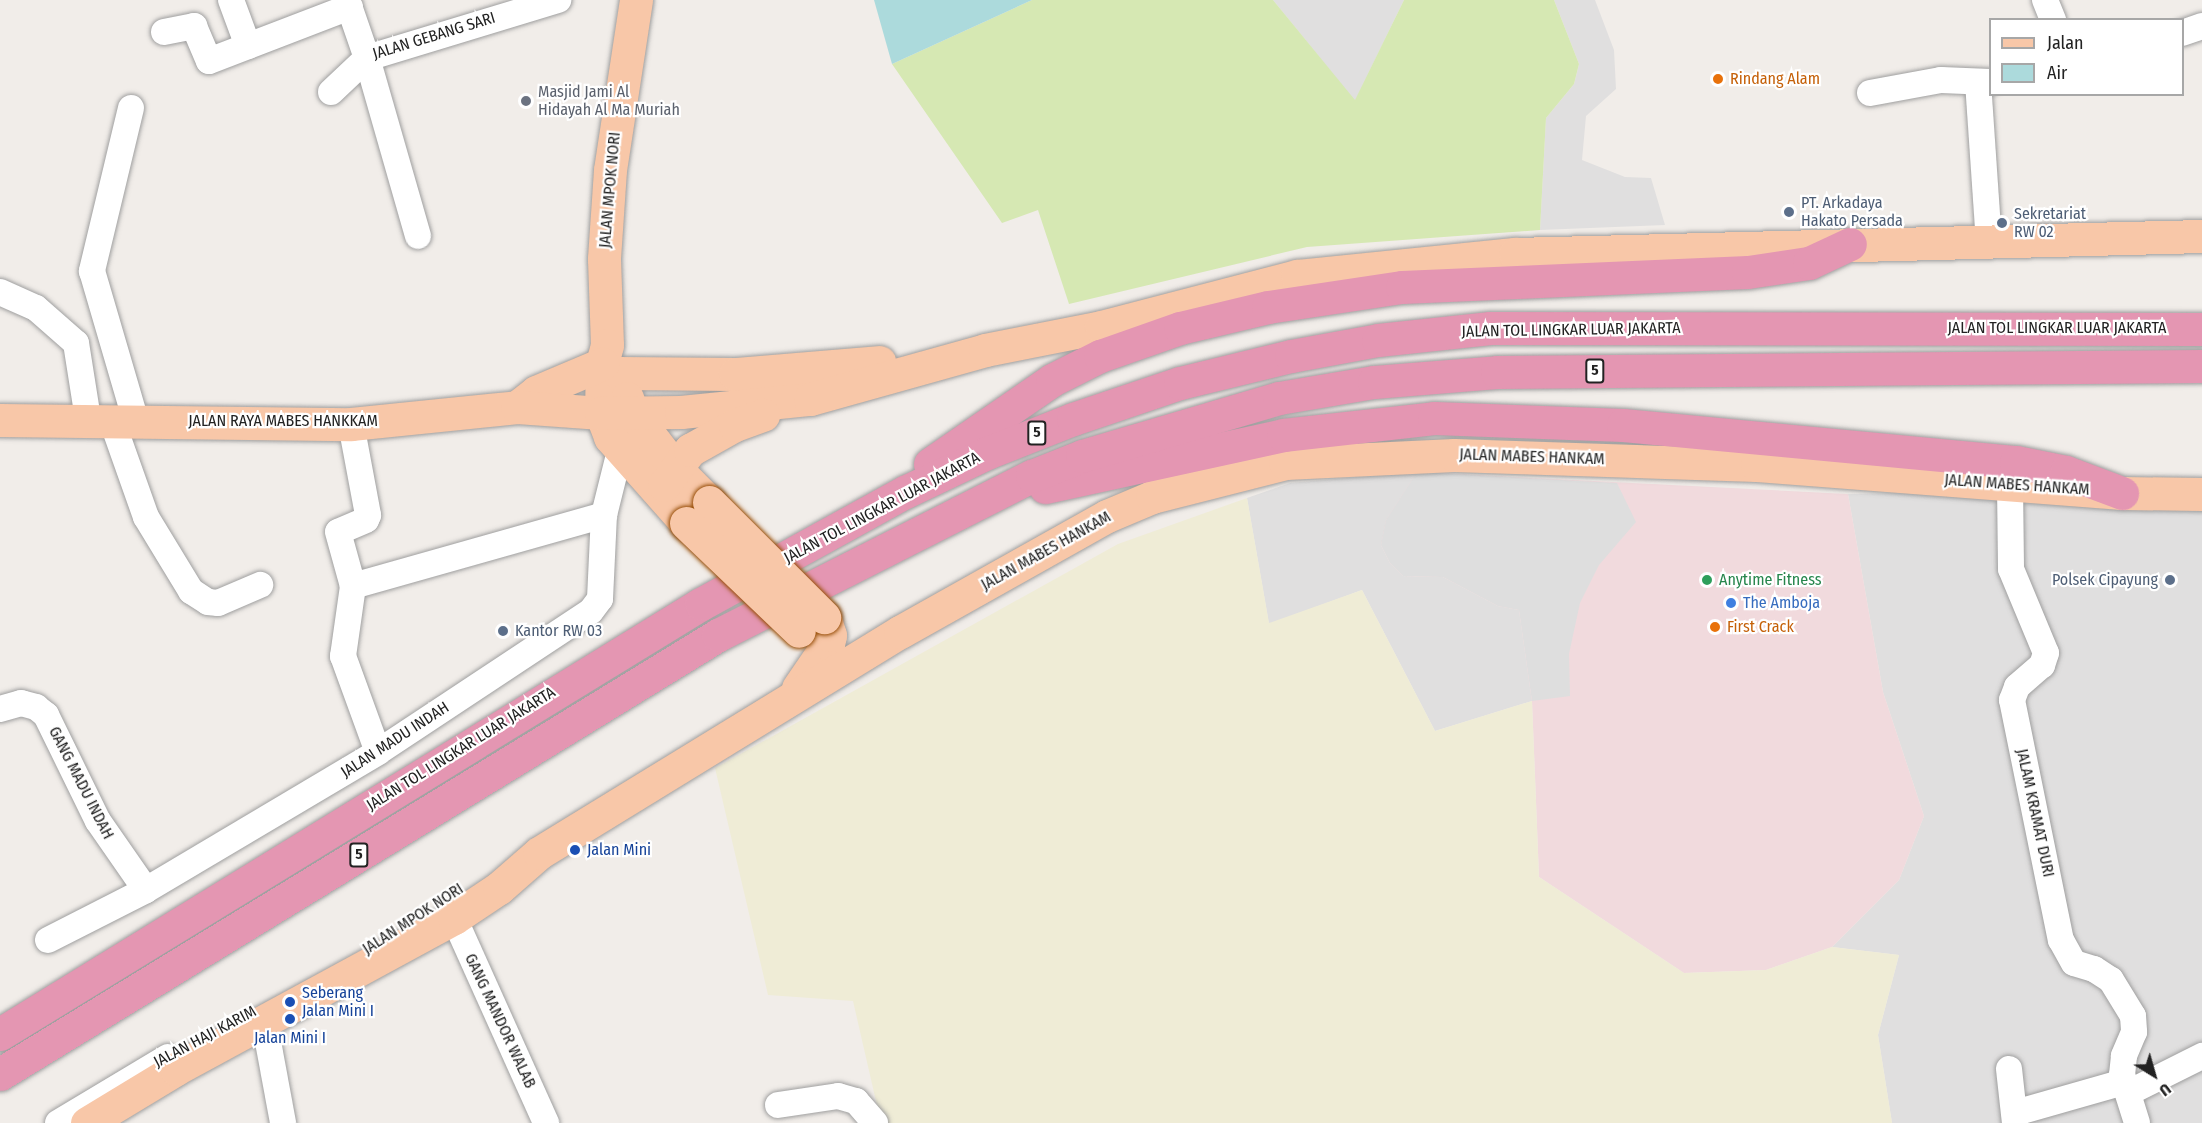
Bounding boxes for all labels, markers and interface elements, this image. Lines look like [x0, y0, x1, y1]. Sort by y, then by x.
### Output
street label: JALAN GEBANG SARI [370, 8, 498, 64]
legend [1989, 18, 2184, 96]
text: Jalan [2047, 32, 2084, 54]
text: Air [2047, 62, 2067, 84]
place label: Rindang Alam [1730, 69, 1820, 89]
marker: Rindang Alam [1711, 72, 1725, 86]
place label: Masjid Jami Al Hidayah Al Ma Muriah [538, 82, 680, 120]
marker: Masjid Jami Al Hidayah Al Ma Muriah [519, 94, 533, 108]
street label: JALAN MPOK NORI [595, 131, 625, 249]
place label: PT. Arkadaya Hakato Persada [1801, 193, 1903, 231]
place label: Sekretariat RW 02 [2014, 204, 2086, 242]
marker: PT. Arkadaya Hakato Persada [1782, 205, 1796, 219]
marker: Sekretariat RW 02 [1995, 216, 2009, 230]
street label: JALAN TOL LINGKAR LUAR JAKARTA [1461, 318, 1681, 342]
street label: JALAN TOL LINGKAR LUAR JAKARTA [1948, 318, 2166, 338]
road number: 5 [1584, 359, 1606, 383]
street label: JALAN RAYA MABES HANKKAM [188, 411, 378, 431]
road number: 5 [1026, 421, 1048, 445]
street label: JALAN MABES HANKAM [1459, 445, 1605, 469]
street label: JALAN TOL LINGKAR LUAR JAKARTA [781, 448, 983, 568]
street label: JALAN MABES HANKAM [1944, 470, 2090, 500]
street label: JALAN MABES HANKAM [978, 507, 1114, 595]
place label: Anytime Fitness [1719, 570, 1822, 590]
place label: Polsek Cipayung [2052, 570, 2158, 590]
marker: Anytime Fitness [1700, 573, 1714, 587]
marker: Polsek Cipayung [2163, 573, 2177, 587]
place label: The Amboja [1743, 593, 1820, 613]
marker: The Amboja [1724, 596, 1738, 610]
place label: First Crack [1727, 617, 1794, 637]
marker: First Crack [1708, 620, 1722, 634]
place label: Kantor RW 03 [515, 621, 602, 641]
marker: Kantor RW 03 [496, 624, 510, 638]
street label: JALAN TOL LINGKAR LUAR JAKARTA [363, 683, 559, 815]
street label: JALAN MADU INDAH [337, 698, 453, 782]
street label: GANG MADU INDAH [44, 724, 118, 842]
street label: JALAM KRAMAT DURI [2012, 747, 2058, 879]
place label: Jalan Mini [587, 840, 651, 860]
road number: 5 [348, 843, 370, 867]
marker: Jalan Mini [568, 843, 582, 857]
street label: JALAN MPOK NORI [359, 879, 467, 959]
street label: GANG MANDOR WALAB [460, 951, 540, 1091]
place label: Seberang Jalan Mini I [302, 983, 374, 1021]
marker: Seberang Jalan Mini I [283, 995, 297, 1009]
street label: JALAN HAJI KARIM [150, 1002, 260, 1072]
marker: Jalan Mini I [283, 1012, 297, 1026]
place label: Jalan Mini I [254, 1028, 326, 1048]
north arrow [2124, 1045, 2184, 1105]
text: U [2156, 1079, 2175, 1100]

